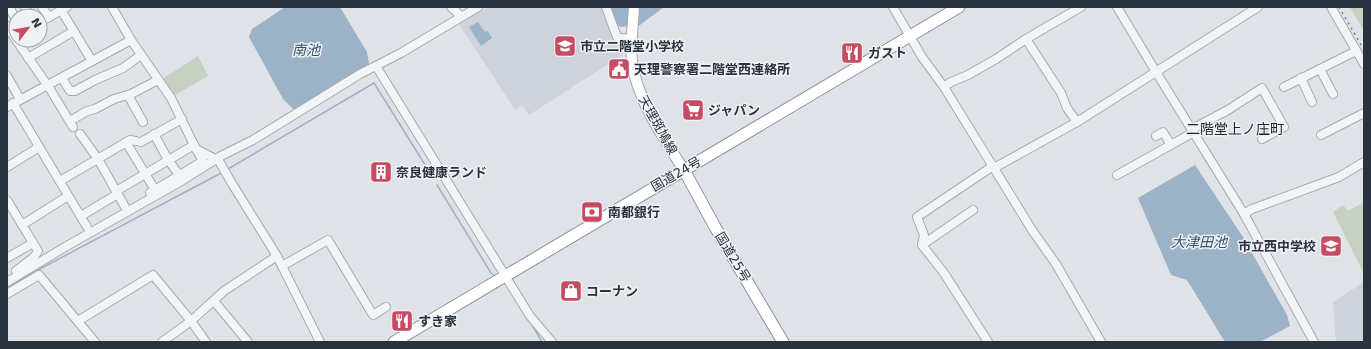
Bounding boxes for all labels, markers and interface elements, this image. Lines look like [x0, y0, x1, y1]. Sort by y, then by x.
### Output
north arrow [8, 8, 48, 48]
text: N [28, 16, 44, 30]
school or university icon: 市立二階堂小学校 [552, 33, 578, 59]
place label: 市立二階堂小学校 [580, 39, 684, 54]
restaurant icon: ガスト [839, 40, 865, 66]
water label: 南池 [292, 42, 322, 58]
place label: ガスト [868, 46, 907, 61]
public building icon: 天理警察署二階堂西連絡所 [606, 56, 632, 82]
place label: 天理警察署二階堂西連絡所 [634, 62, 790, 77]
street label: 天理斑鳩線 [636, 93, 680, 157]
supermarket icon: ジャパン [680, 97, 706, 123]
place label: ジャパン [708, 103, 760, 118]
district label: 二階堂上ノ庄町 [1186, 121, 1284, 137]
street label: 国道24号 [648, 154, 704, 194]
building icon: 奈良健康ランド [368, 159, 394, 185]
place label: 奈良健康ランド [396, 165, 487, 180]
bank icon: 南都銀行 [579, 199, 605, 225]
place label: 南都銀行 [608, 205, 660, 220]
street label: 国道25号 [712, 229, 754, 285]
school or university icon: 市立西中学校 [1318, 233, 1344, 259]
water label: 大津田池 [1171, 234, 1229, 250]
place label: 市立西中学校 [1238, 239, 1316, 254]
shop icon: コーナン [558, 278, 584, 304]
place label: コーナン [586, 284, 638, 299]
restaurant icon: すき家 [389, 308, 415, 334]
place label: すき家 [418, 314, 457, 329]

